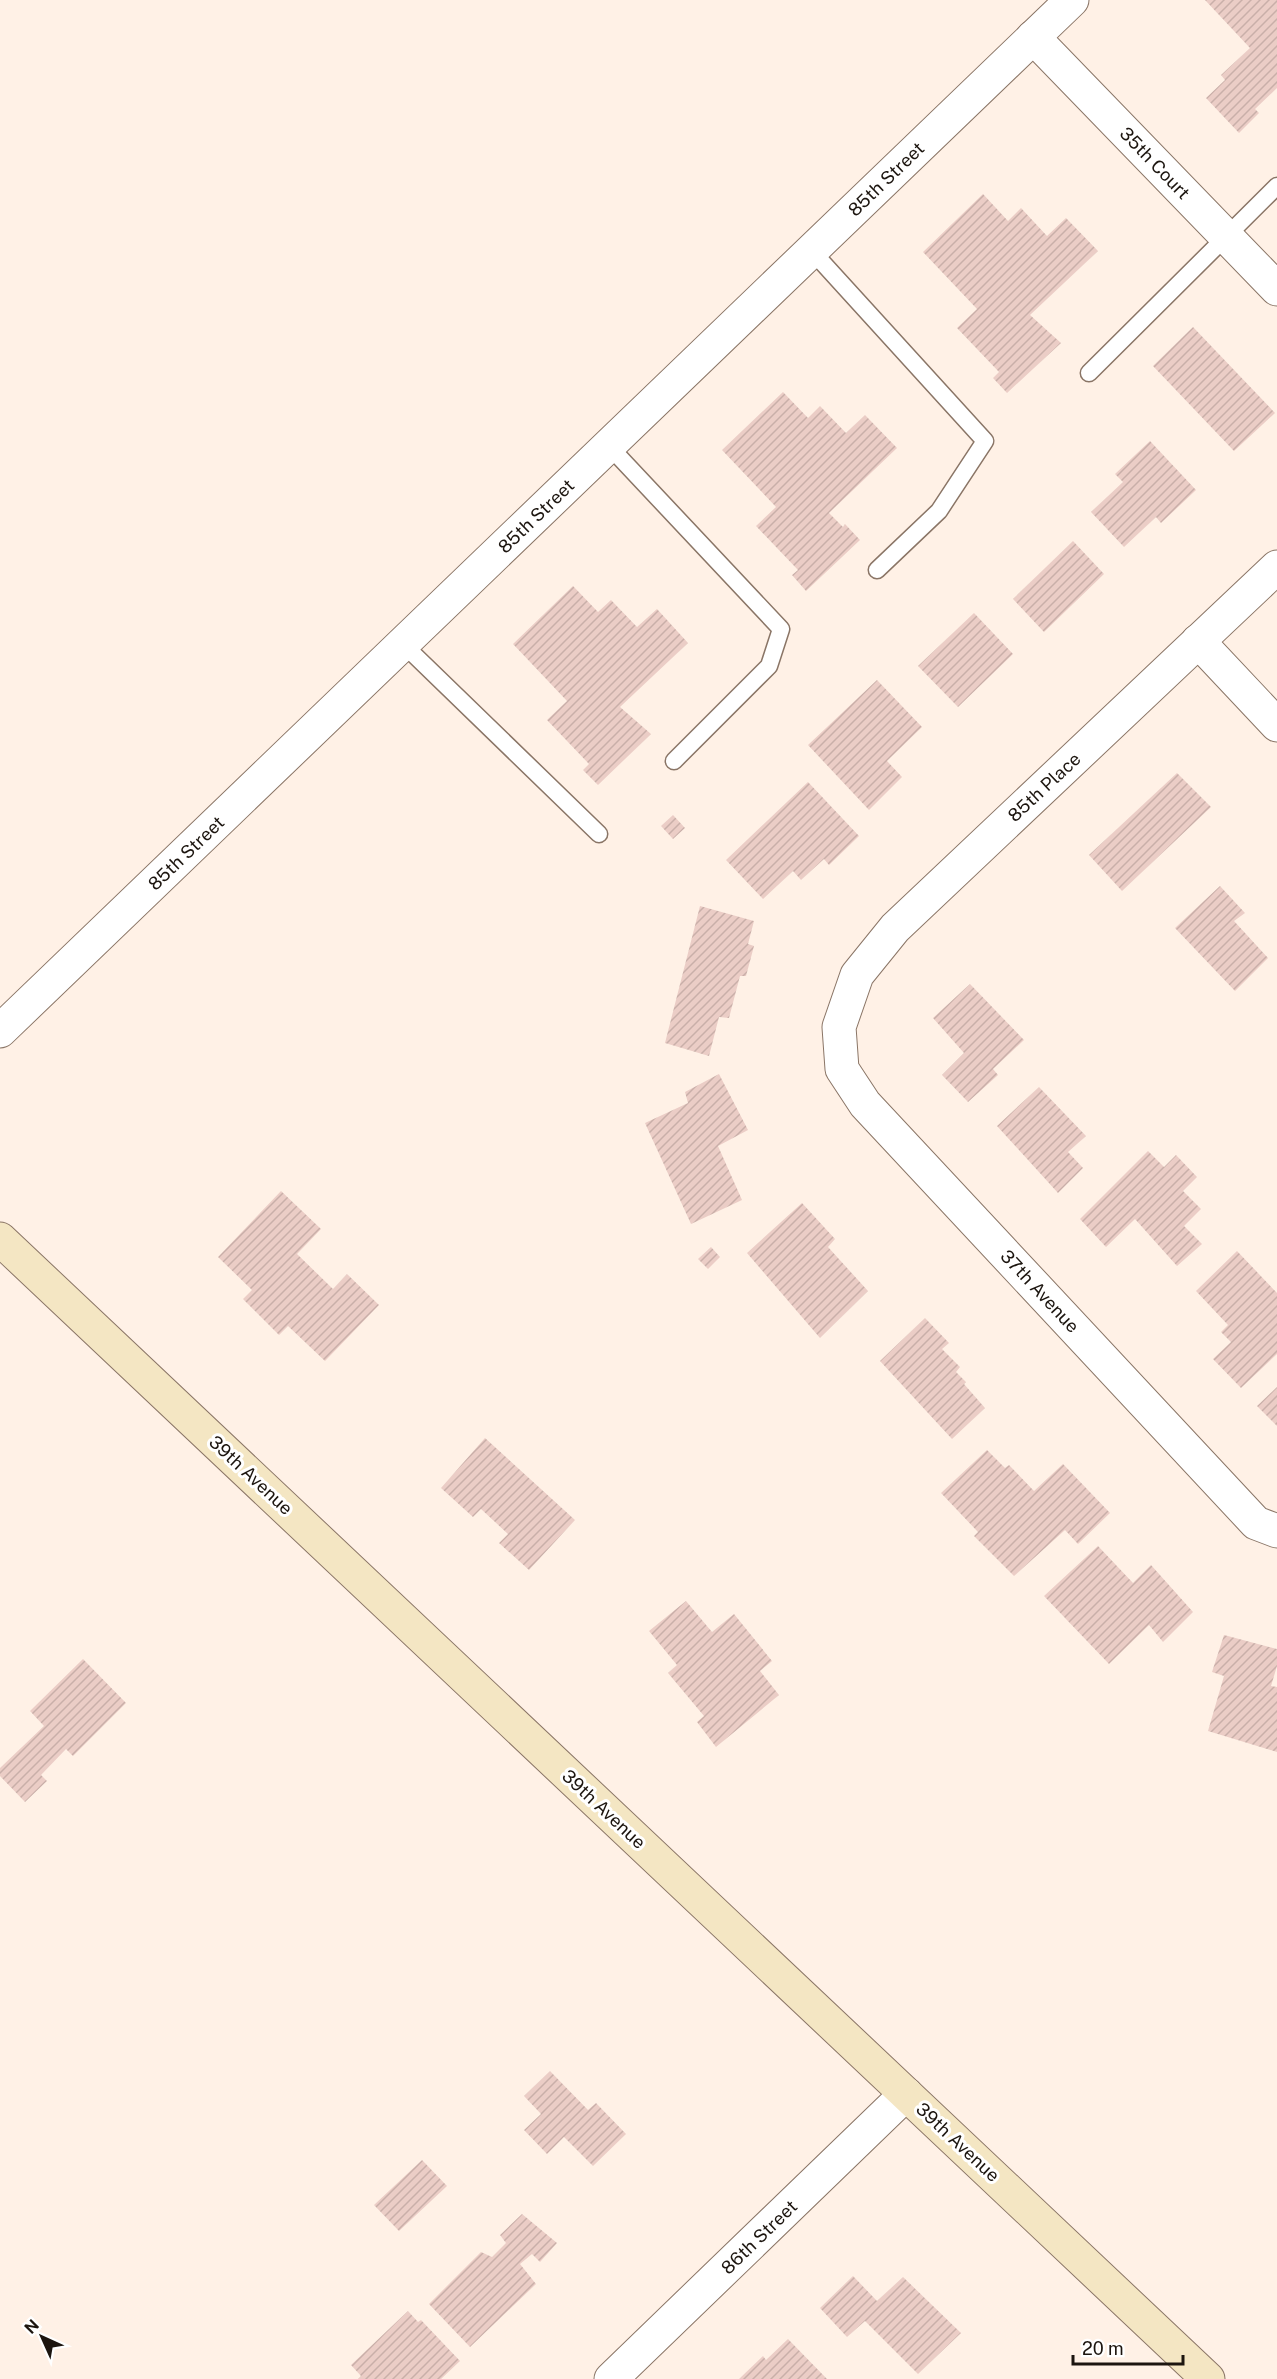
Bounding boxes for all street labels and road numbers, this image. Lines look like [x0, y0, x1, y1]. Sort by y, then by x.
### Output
street label: 35th Court [1116, 123, 1194, 203]
street label: 85th Street [844, 138, 928, 220]
street label: 85th Street [494, 475, 578, 557]
street label: 85th Place [1003, 748, 1085, 826]
street label: 85th Street [144, 812, 228, 894]
street label: 37th Avenue [996, 1245, 1084, 1337]
street label: 39th Avenue [205, 1431, 297, 1519]
street label: 39th Avenue [558, 1765, 650, 1853]
street label: 39th Avenue [912, 2098, 1004, 2186]
street label: 86th Street [717, 2196, 801, 2278]

